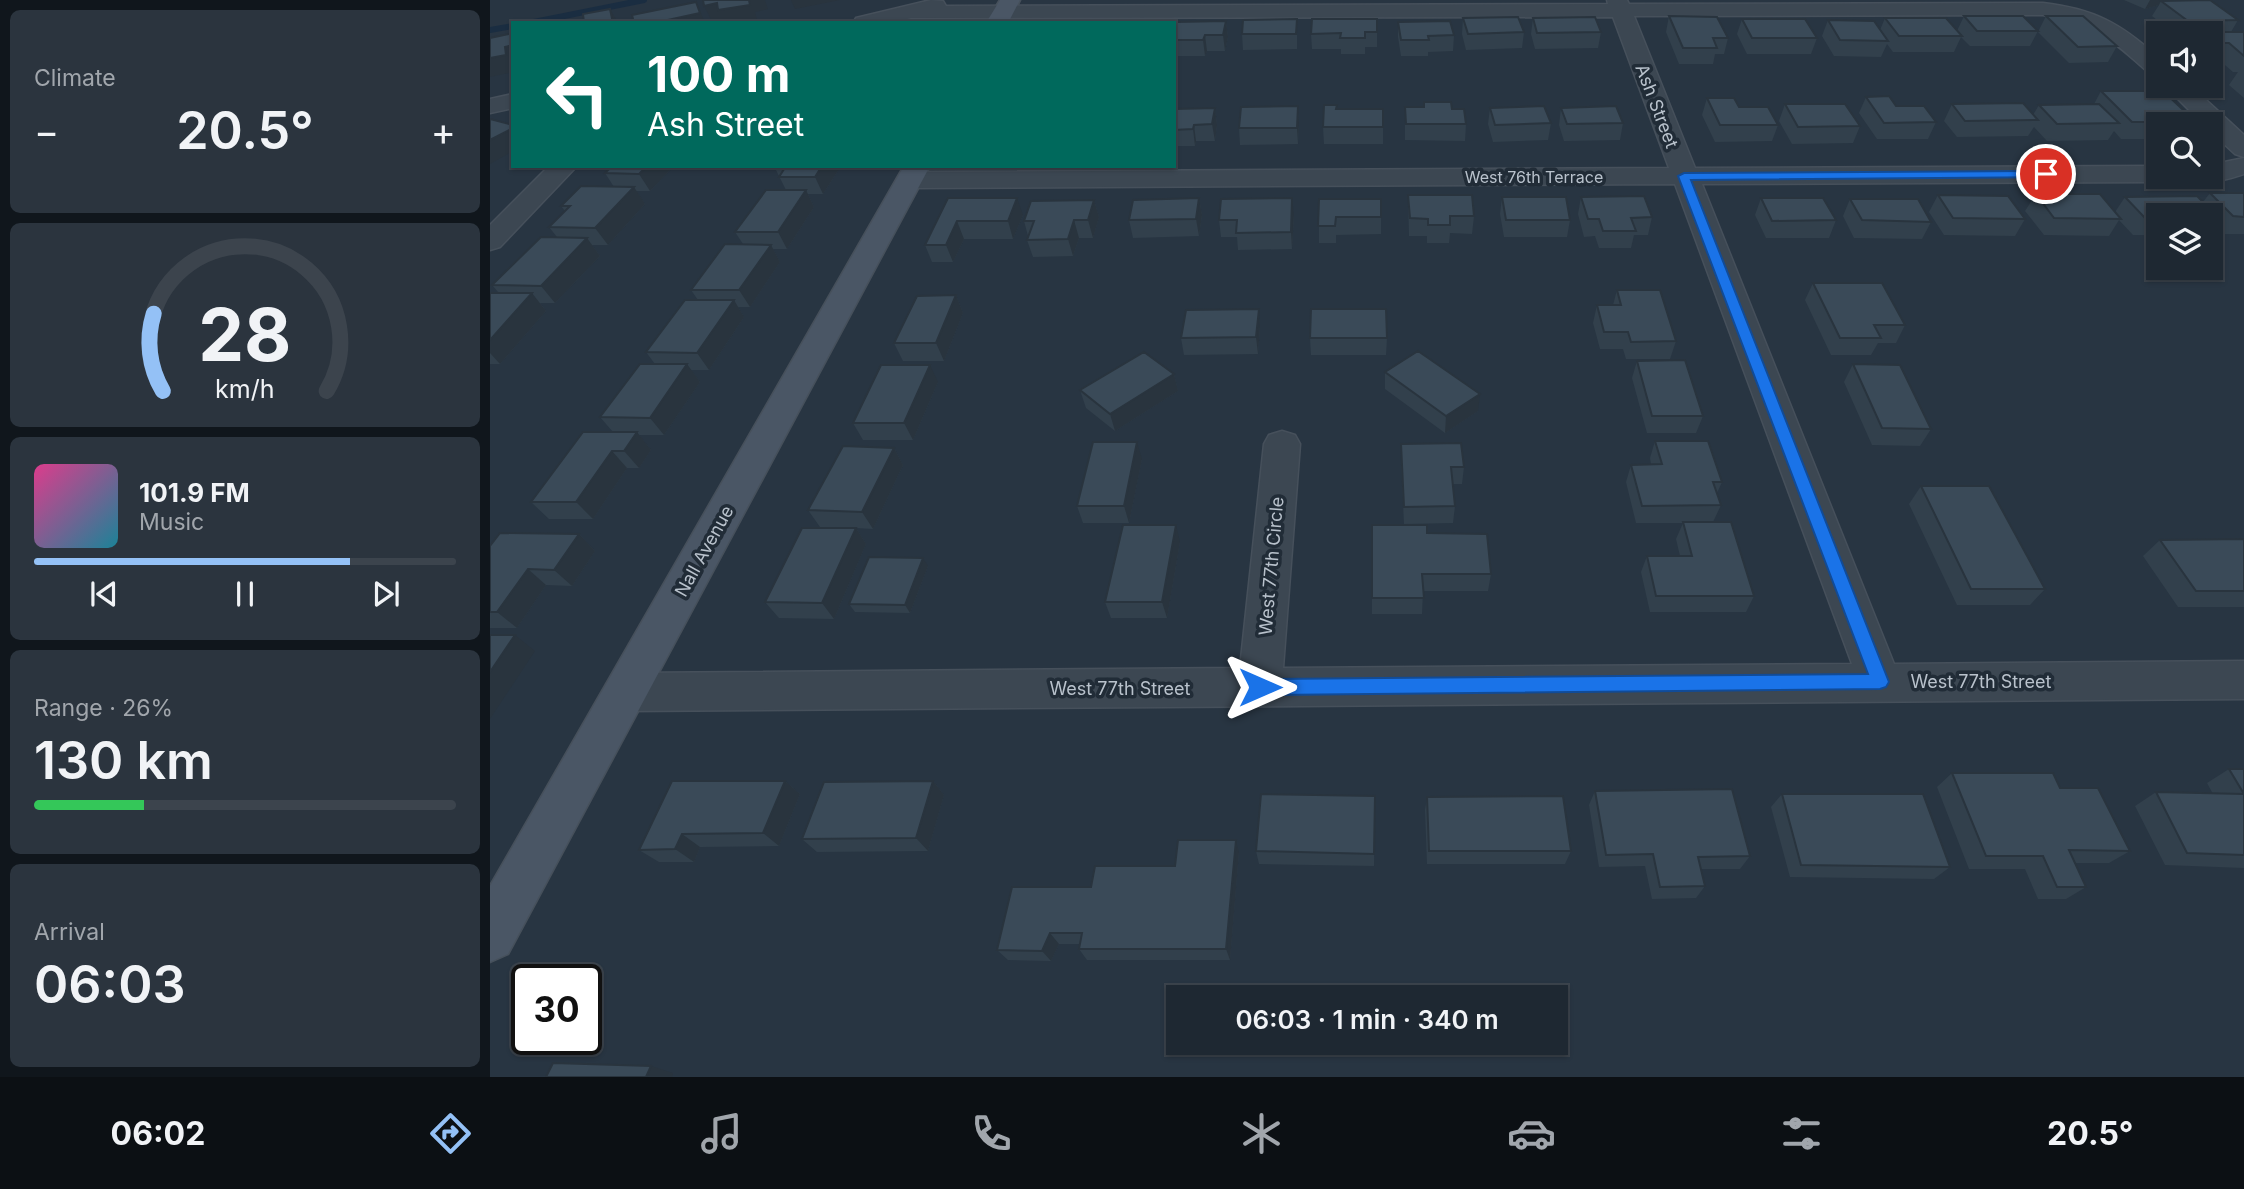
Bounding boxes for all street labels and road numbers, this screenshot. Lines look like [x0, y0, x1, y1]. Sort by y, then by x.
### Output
street label: Ash Street [1631, 61, 1683, 151]
street label: West 76th Terrace [1465, 167, 1603, 187]
street label: West 77th Circle [1254, 496, 1288, 636]
street label: Nall Avenue [670, 502, 738, 600]
street label: West 77th Street [1911, 671, 2052, 692]
street label: West 77th Street [1050, 678, 1191, 699]

